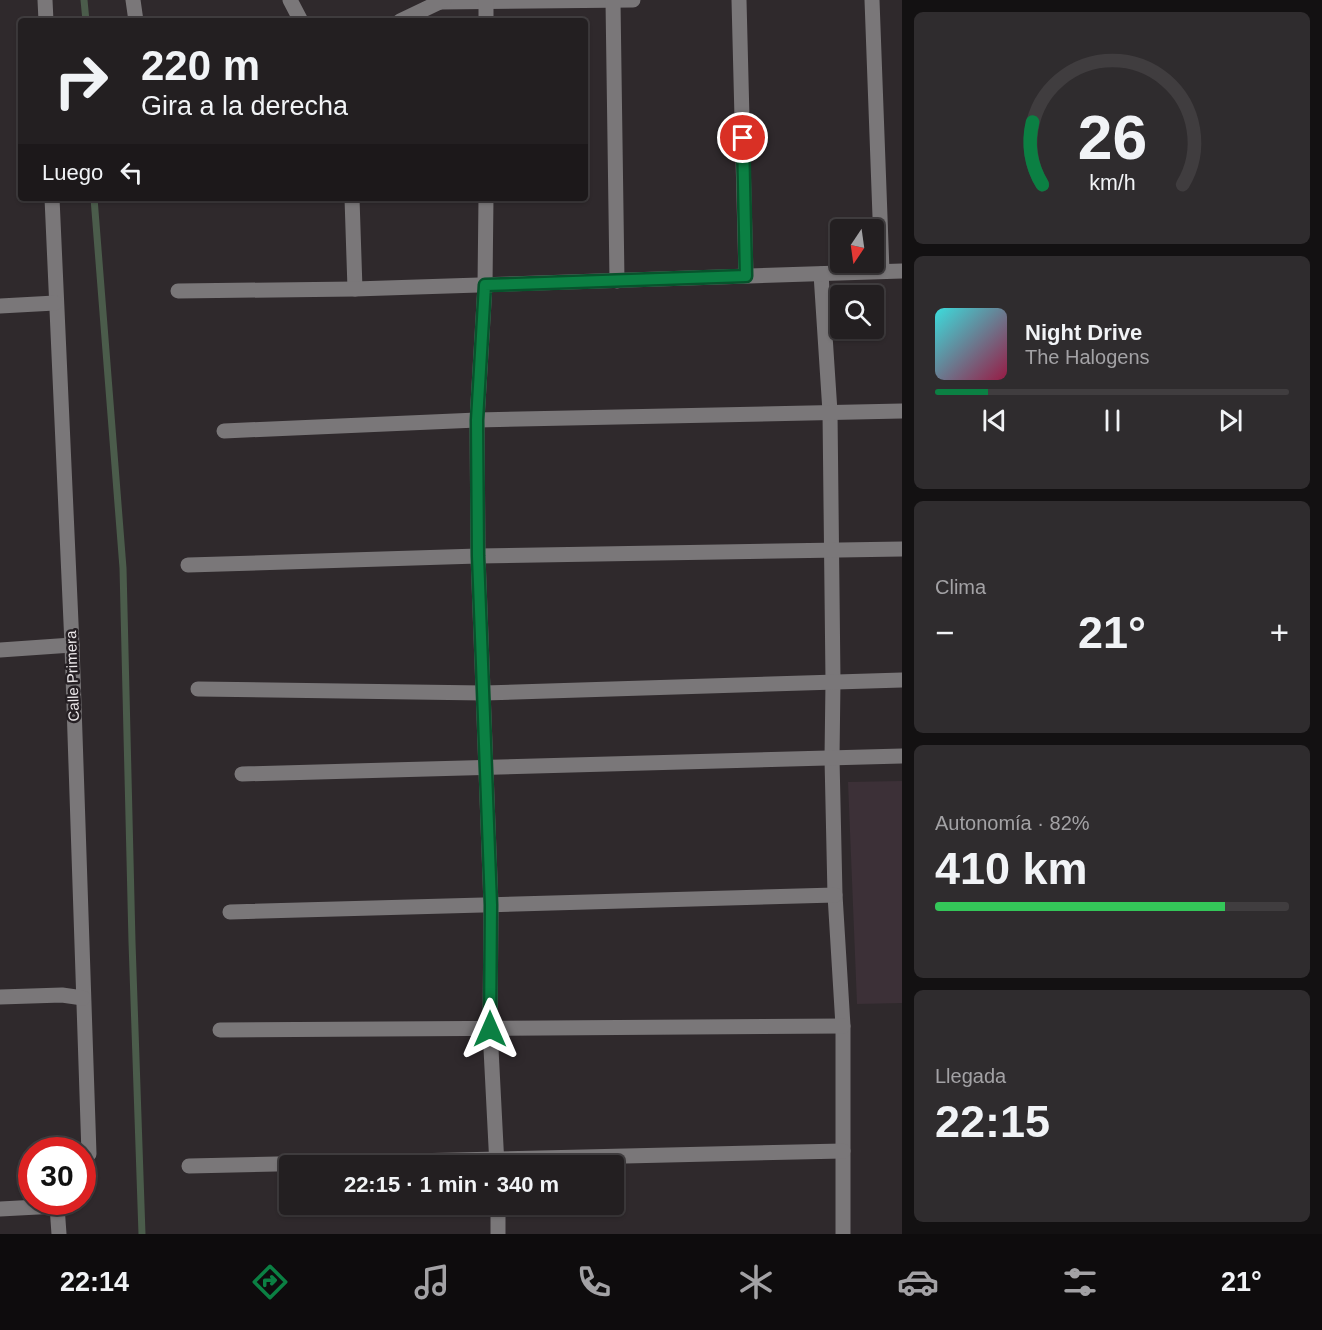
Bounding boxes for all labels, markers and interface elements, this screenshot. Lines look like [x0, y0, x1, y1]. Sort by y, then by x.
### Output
icon: right [42, 42, 120, 120]
text: 220 m [141, 42, 260, 89]
text: Gira a la derecha [141, 91, 348, 121]
text: 26 [1077, 103, 1147, 172]
pin [717, 112, 768, 163]
icon: arrive [726, 121, 759, 154]
icon: left [115, 156, 148, 189]
text: Luego [42, 160, 103, 185]
text: km/h [1089, 172, 1135, 196]
north arrow [830, 219, 884, 273]
map controls [830, 219, 884, 339]
button: search [830, 285, 884, 339]
text: Night Drive [1025, 320, 1142, 345]
text: The Halogens [1025, 346, 1150, 368]
icon: previous [978, 404, 1011, 437]
icon: pause [1096, 404, 1129, 437]
icon: next [1214, 404, 1247, 437]
text: Clima [935, 576, 986, 598]
text: 21° [1078, 607, 1146, 658]
text: − [935, 614, 954, 651]
text: + [1270, 614, 1289, 651]
street label: Calle Primera [62, 630, 82, 722]
text: Autonomía · 82% [935, 812, 1090, 834]
text: 410 km [935, 843, 1088, 894]
position arrow [458, 997, 522, 1061]
text: Llegada [935, 1065, 1006, 1087]
text: 22:15 [935, 1096, 1050, 1147]
speed limit sign: 30 [18, 1137, 96, 1215]
text: 22:15 · 1 min · 340 m [344, 1172, 559, 1197]
icon: directions [249, 1261, 291, 1303]
icon: music [411, 1261, 453, 1303]
icon: phone [573, 1261, 615, 1303]
icon: climate [735, 1261, 777, 1303]
icon: car [897, 1261, 939, 1303]
icon: filters [1059, 1261, 1101, 1303]
text: 22:14 [60, 1267, 129, 1297]
text: 21° [1221, 1267, 1262, 1297]

